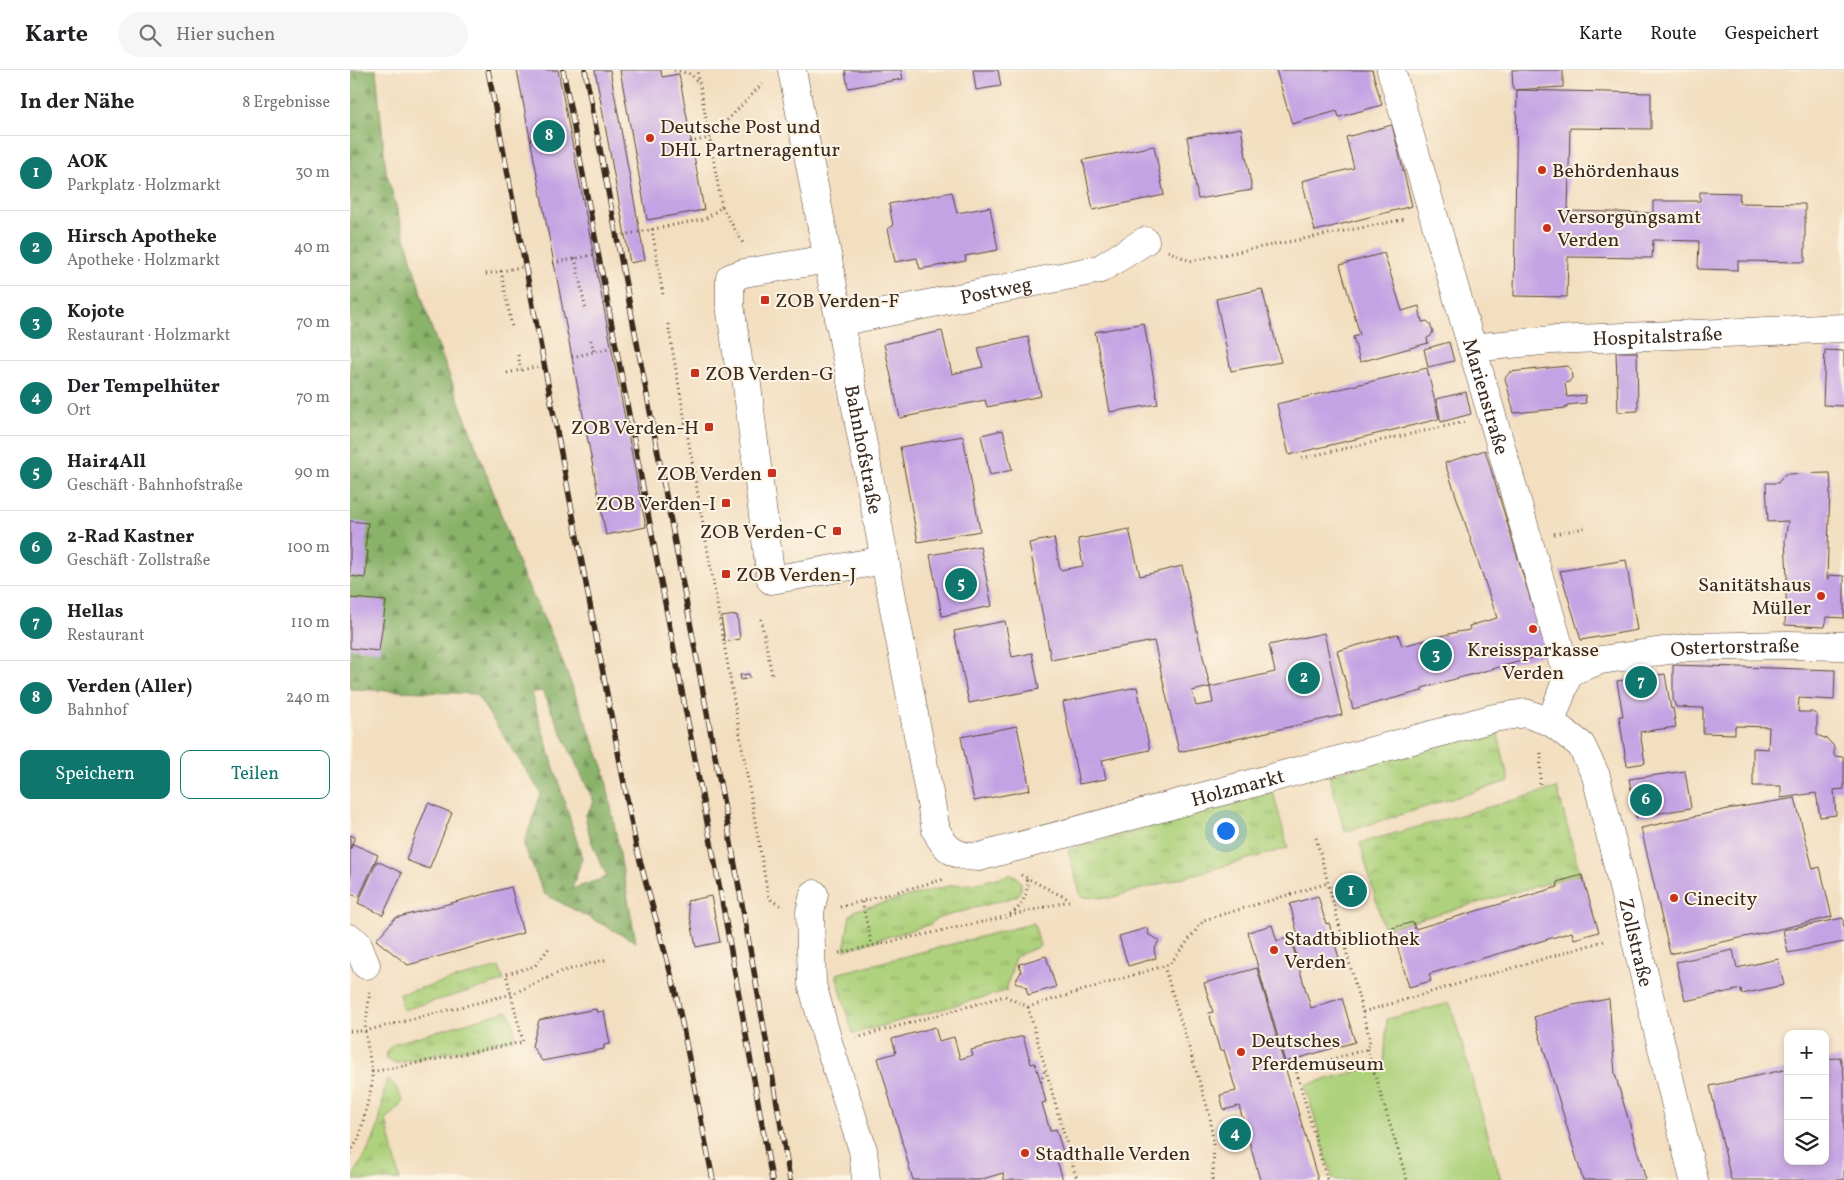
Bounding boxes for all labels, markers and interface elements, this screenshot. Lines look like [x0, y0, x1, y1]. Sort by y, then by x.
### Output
search box [118, 12, 468, 57]
text: Karte [25, 18, 88, 52]
icon: search [136, 21, 164, 49]
text: Hier suchen [176, 22, 275, 48]
text: Karte [1579, 22, 1622, 47]
text: Route [1650, 22, 1697, 47]
text: Gespeichert [1725, 22, 1819, 47]
text: In der Nähe [20, 88, 135, 117]
text: 8 Ergebnisse [242, 92, 330, 114]
place label: Deutsche Post und DHL Partneragentur [660, 114, 840, 165]
pin: 8 [533, 117, 565, 155]
marker: Deutsche Post und DHL Partneragentur [644, 132, 656, 144]
text: AOK [67, 149, 108, 175]
place label: Behördenhaus [1552, 158, 1679, 186]
text: 1 [33, 162, 39, 184]
text: 30 m [295, 162, 330, 184]
marker: Behördenhaus [1536, 164, 1548, 176]
text: Parkplatz · Holzmarkt [67, 175, 221, 197]
place label: Versorgungsamt Verden [1557, 204, 1701, 255]
marker: Versorgungsamt Verden [1541, 222, 1553, 234]
text: Hirsch Apotheke [67, 224, 217, 250]
text: 2 [32, 237, 40, 259]
text: 40 m [294, 237, 330, 259]
text: Apotheke · Holzmarkt [67, 250, 220, 272]
street label: Postweg [958, 271, 1034, 313]
place label: ZOB Verden-F [775, 288, 899, 316]
marker: ZOB Verden-F [759, 294, 771, 306]
text: Kojote [67, 299, 124, 325]
text: 3 [32, 312, 40, 334]
text: 70 m [296, 312, 330, 334]
street label: Hospitalstraße [1592, 321, 1723, 354]
text: Restaurant · Holzmarkt [67, 325, 230, 347]
street label: Marienstraße [1454, 335, 1515, 458]
place label: ZOB Verden-G [705, 361, 834, 389]
marker: ZOB Verden-G [689, 367, 701, 379]
text: Der Tempelhüter [67, 374, 220, 400]
street label: Bahnhofstraße [836, 383, 888, 517]
text: 4 [31, 387, 41, 409]
text: 70 m [296, 387, 330, 409]
text: Ort [67, 400, 91, 422]
place label: ZOB Verden-H [571, 415, 699, 443]
marker: ZOB Verden-H [703, 421, 715, 433]
text: Hair4All [67, 449, 146, 475]
place label: ZOB Verden [657, 461, 762, 489]
text: 5 [32, 462, 40, 484]
text: 90 m [294, 462, 330, 484]
marker: ZOB Verden [766, 467, 778, 479]
text: Geschäft · Bahnhofstraße [67, 475, 243, 497]
place label: ZOB Verden-I [596, 491, 716, 519]
marker: ZOB Verden-I [720, 497, 732, 509]
place label: ZOB Verden-C [700, 519, 827, 547]
text: 2-Rad Kastner [67, 524, 194, 550]
marker: ZOB Verden-C [831, 525, 843, 537]
text: 6 [32, 537, 40, 559]
text: 100 m [287, 537, 330, 559]
text: Geschäft · Zollstraße [67, 550, 210, 572]
place label: ZOB Verden-J [736, 562, 856, 590]
pin: 5 [945, 565, 977, 603]
marker: ZOB Verden-J [720, 568, 732, 580]
place label: Sanitätshaus Müller [1698, 572, 1811, 623]
marker: Sanitätshaus Müller [1815, 590, 1827, 602]
text: Hellas [67, 599, 124, 625]
text: 7 [32, 612, 40, 634]
text: 110 m [291, 612, 330, 634]
marker: Kreissparkasse Verden [1527, 623, 1539, 635]
text: Restaurant [67, 625, 145, 647]
street label: Ostertorstraße [1669, 633, 1800, 666]
pin: 3 [1420, 636, 1452, 674]
place label: Kreissparkasse Verden [1467, 637, 1599, 688]
pin: 2 [1288, 659, 1320, 697]
pin: 7 [1625, 663, 1657, 701]
text: Verden (Aller) [67, 674, 192, 700]
text: 8 [32, 687, 40, 709]
text: 240 m [286, 687, 330, 709]
text: Bahnhof [67, 700, 128, 722]
button: Speichern [20, 750, 170, 799]
button: Teilen [180, 750, 330, 799]
street label: Holzmarkt [1188, 763, 1288, 815]
pin: 6 [1630, 781, 1662, 819]
your location [1213, 818, 1239, 844]
pin: 1 [1335, 872, 1367, 910]
place label: Cinecity [1684, 886, 1757, 914]
marker: Cinecity [1668, 892, 1680, 904]
street label: Zollstraße [1610, 896, 1659, 990]
place label: Stadtbibliothek Verden [1284, 926, 1420, 977]
marker: Stadtbibliothek Verden [1268, 944, 1280, 956]
place label: Deutsches Pferdemuseum [1251, 1028, 1384, 1079]
map controls [1784, 1030, 1829, 1165]
button: + [1784, 1030, 1829, 1075]
marker: Deutsches Pferdemuseum [1235, 1046, 1247, 1058]
button: − [1784, 1075, 1829, 1120]
pin: 4 [1219, 1115, 1251, 1153]
button: layers [1784, 1120, 1829, 1165]
place label: Stadthalle Verden [1035, 1141, 1190, 1169]
marker: Stadthalle Verden [1019, 1147, 1031, 1159]

